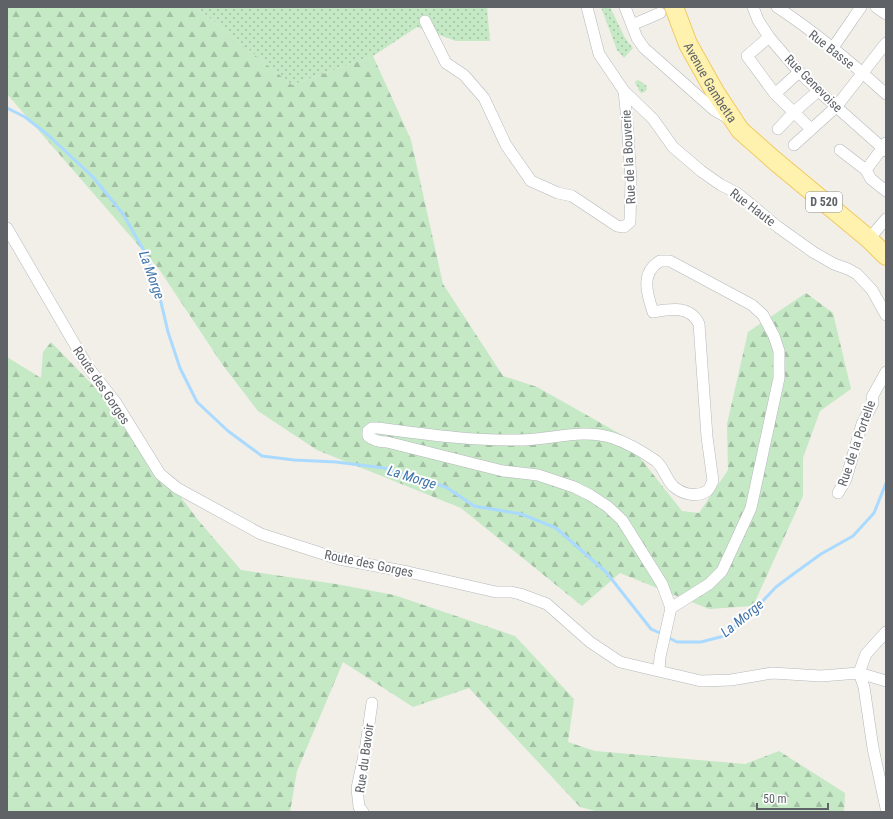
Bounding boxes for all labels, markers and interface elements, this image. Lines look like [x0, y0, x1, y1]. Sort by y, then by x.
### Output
street label: Rue Basse [806, 27, 857, 72]
street label: Avenue Gambetta [681, 40, 740, 125]
street label: Rue Genevoise [782, 51, 846, 115]
street label: Rue de la Bouverie [619, 109, 638, 205]
street label: Rue Haute [727, 186, 778, 229]
road number: D 520 [806, 192, 842, 212]
water label: La Morge [136, 249, 168, 301]
street label: Route des Gorges [70, 344, 133, 427]
street label: Rue de la Portelle [835, 398, 878, 488]
water label: La Morge [386, 462, 438, 492]
street label: Route des Gorges [323, 547, 415, 580]
water label: La Morge [717, 596, 767, 640]
street label: Rue du Bavoir [352, 722, 377, 794]
scale bar [757, 785, 828, 811]
text: 50 m [763, 792, 787, 806]

